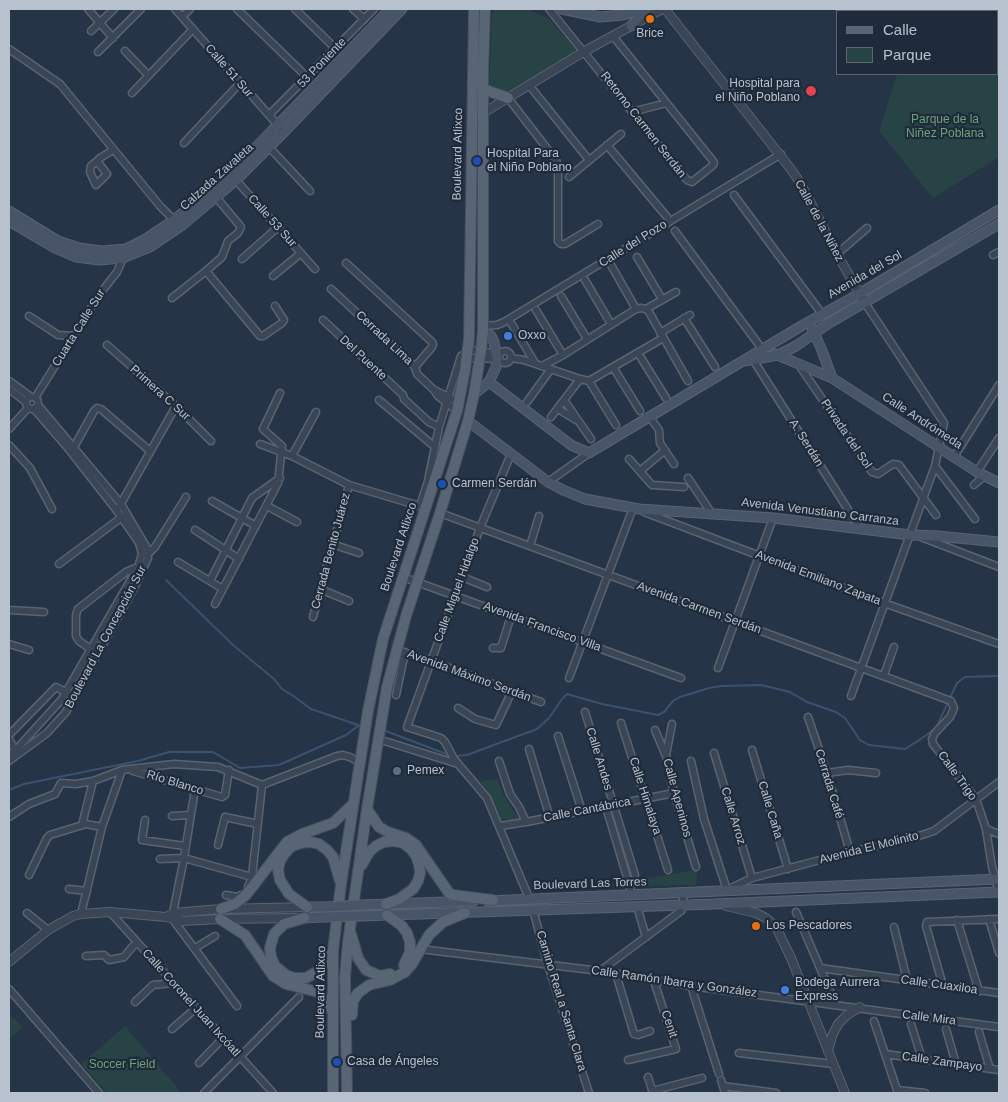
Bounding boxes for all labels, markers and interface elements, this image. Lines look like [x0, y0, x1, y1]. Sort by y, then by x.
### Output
legend [836, 10, 998, 75]
marker: Brice [644, 13, 656, 25]
text: Calle [883, 21, 917, 38]
place label: Brice [636, 27, 664, 41]
street label: 53 Poniente [295, 35, 349, 91]
street label: Calle 51 Sur [202, 41, 256, 101]
text: Parque [883, 46, 931, 63]
street label: Retorno Carmen Serdán [597, 69, 689, 181]
place label: Hospital para el Niño Poblano [715, 77, 800, 105]
marker: Hospital para el Niño Poblano [804, 84, 818, 98]
street label: Boulevard Atlixco [450, 108, 466, 200]
park label: Parque de la Niñez Poblana [906, 113, 984, 141]
street label: Calzada Zavaleta [177, 140, 257, 214]
place label: Hospital Para el Niño Poblano [487, 147, 572, 175]
marker: Hospital Para el Niño Poblano [471, 155, 483, 167]
street label: Calle de la Niñez [791, 178, 847, 264]
street label: Calle 53 Sur [245, 192, 299, 250]
street label: Calle del Pozo [596, 217, 670, 271]
street label: Avenida del Sol [825, 248, 905, 302]
street label: Cuarta Calle Sur [49, 287, 109, 369]
street label: Cerrada Lima [353, 308, 415, 368]
place label: Oxxo [518, 329, 546, 343]
marker: Oxxo [502, 330, 514, 342]
street label: Del Puente [336, 332, 390, 384]
street label: Primera C Sur [127, 362, 193, 424]
street label: Calle Andrómeda [879, 390, 965, 452]
street label: Privada del Sol [817, 397, 875, 471]
street label: A. Serdán [786, 417, 826, 469]
place label: Carmen Serdán [452, 477, 537, 491]
marker: Carmen Serdán [436, 478, 448, 490]
street label: Cerrada Benito Juárez [309, 491, 353, 611]
street label: Avenida Venustiano Carranza [740, 495, 900, 529]
street label: Boulevard Atlixco [378, 501, 420, 593]
street label: Calle Miguel Hidalgo [431, 536, 483, 644]
street label: Avenida Emiliano Zapata [753, 547, 883, 609]
street label: Boulevard La Concepción Sur [62, 563, 150, 711]
street label: Avenida Carmen Serdán [635, 579, 763, 637]
street label: Avenida Francisco Villa [481, 599, 603, 655]
street label: Avenida Máximo Serdán [405, 647, 533, 705]
street label: Calle Andes [583, 726, 615, 792]
street label: Cerrada Café [812, 747, 846, 821]
street label: Calle Trigo [934, 748, 980, 804]
street label: Calle Himalaya [626, 755, 664, 837]
street label: Calle Apeninos [660, 757, 694, 839]
place label: Pemex [407, 764, 444, 778]
marker: Pemex [391, 765, 403, 777]
street label: Río Blanco [145, 768, 205, 798]
street label: Calle Caña [754, 780, 786, 840]
street label: Calle Arroz [717, 786, 749, 846]
street label: Calle Cantábrica [542, 794, 632, 826]
street label: Avenida El Molinito [818, 829, 920, 867]
street label: Boulevard Las Torres [533, 875, 647, 893]
place label: Los Pescadores [766, 919, 852, 933]
marker: Los Pescadores [750, 920, 762, 932]
street label: Camino Real a Santa Clara [533, 929, 589, 1073]
street label: Calle Coronel Juan Ixcóatl [139, 946, 243, 1060]
street label: Boulevard Atlixco [313, 946, 329, 1038]
street label: Calle Ramón Ibarra y González [590, 963, 758, 1001]
street label: Calle Cuaxiloa [900, 972, 978, 998]
place label: Bodega Aurrera Express [795, 976, 880, 1004]
marker: Bodega Aurrera Express [779, 984, 791, 996]
street label: Cenit [658, 1008, 680, 1040]
street label: Calle Mira [901, 1008, 957, 1028]
street label: Calle Zampayo [901, 1049, 983, 1075]
place label: Casa de Ángeles [347, 1055, 438, 1069]
marker: Casa de Ángeles [331, 1056, 343, 1068]
park label: Soccer Field [89, 1058, 155, 1072]

